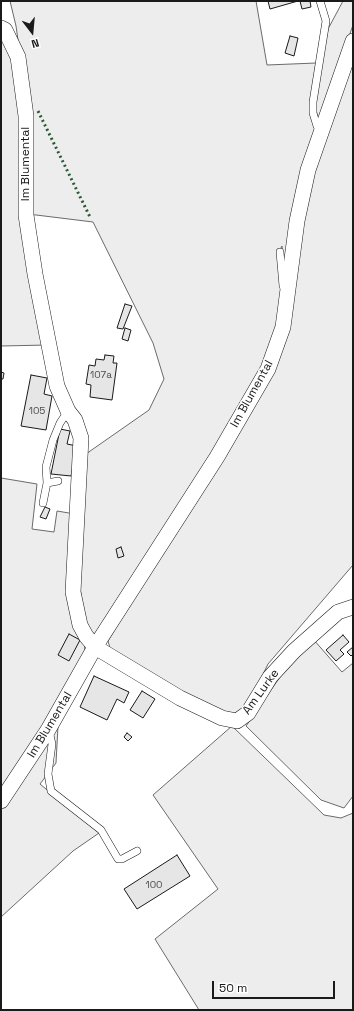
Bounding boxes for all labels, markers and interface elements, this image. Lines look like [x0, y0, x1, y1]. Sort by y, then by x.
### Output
north arrow [12, 12, 52, 52]
text: N [30, 36, 41, 51]
street label: Im Blumental [19, 127, 33, 201]
street label: Im Blumental [228, 358, 276, 430]
house number: 107a [90, 369, 112, 381]
house number: 105 [29, 405, 45, 417]
street label: Am Lurke [240, 667, 282, 717]
street label: Im Blumental [25, 689, 75, 761]
house number: 100 [146, 879, 162, 891]
scale bar [214, 973, 337, 999]
text: 50 m [219, 980, 247, 996]

